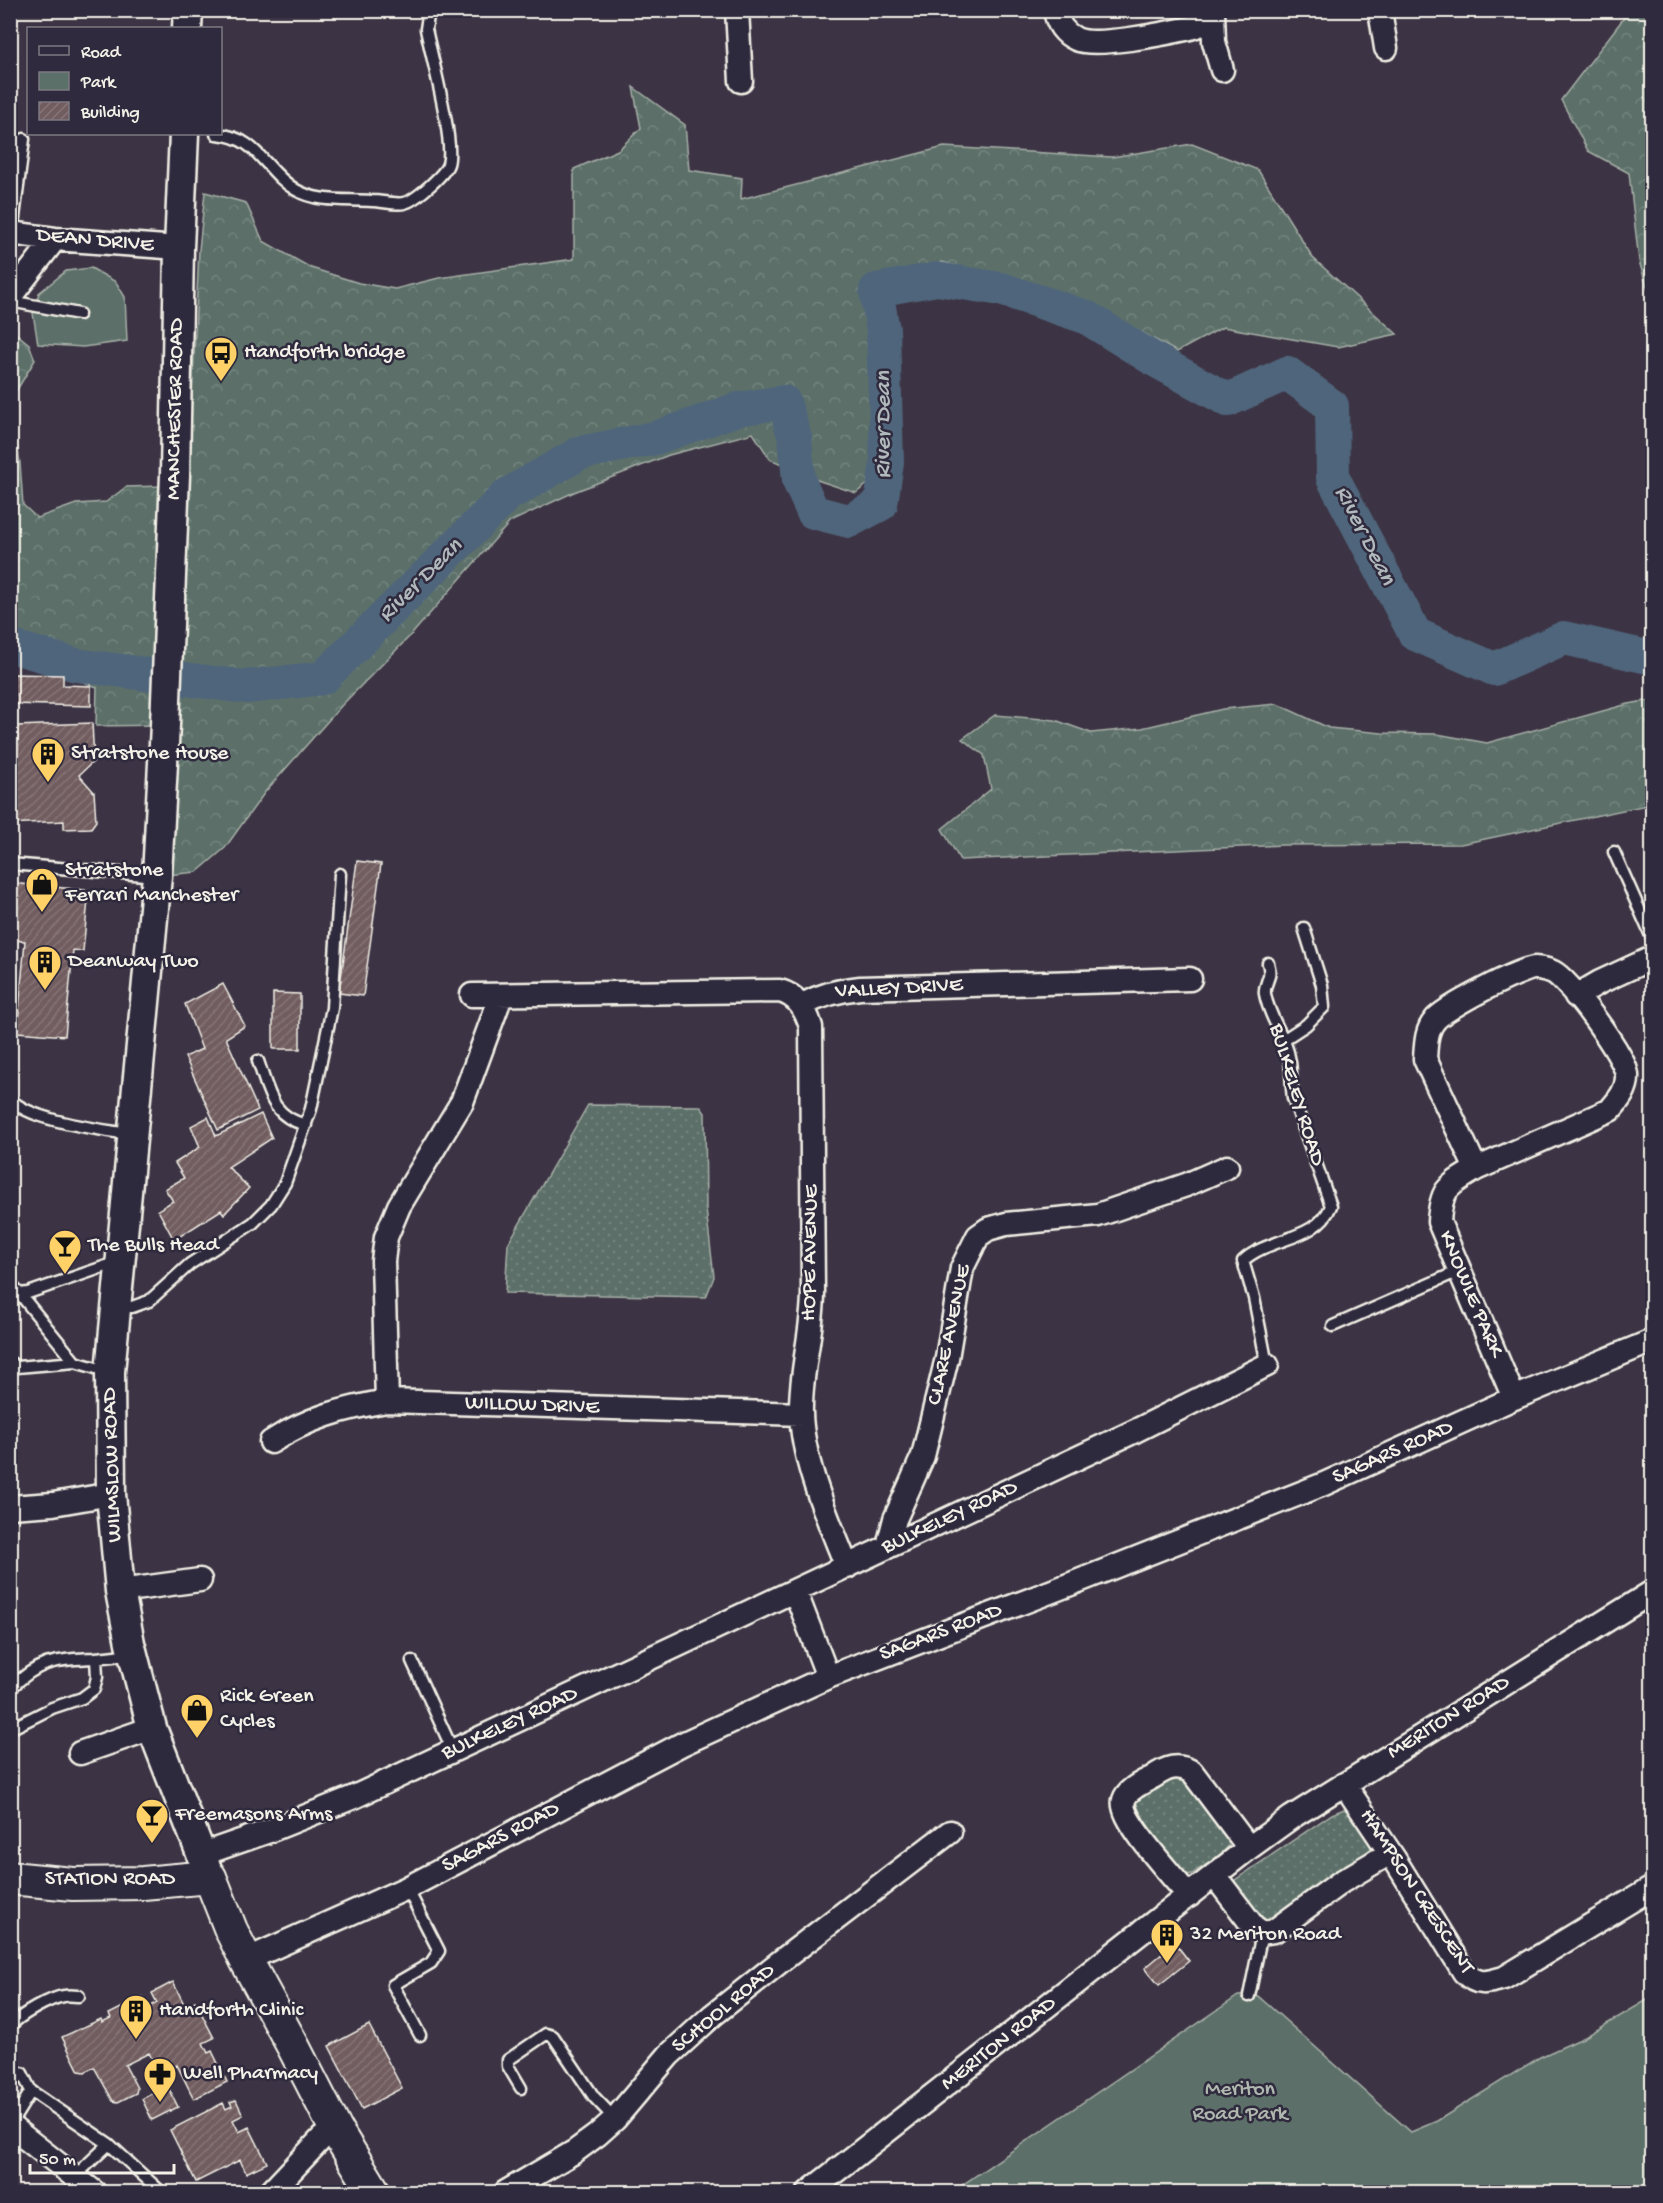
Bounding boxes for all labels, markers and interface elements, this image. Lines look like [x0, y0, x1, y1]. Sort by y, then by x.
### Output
legend [27, 27, 222, 135]
text: Road [81, 43, 122, 64]
text: Park [80, 73, 117, 94]
text: Building [80, 103, 140, 124]
street label: DEAN DRIVE [33, 223, 156, 259]
street label: MANCHESTER ROAD [161, 317, 191, 500]
bus stop icon: Handforth bridge [203, 335, 239, 382]
place label: Handforth bridge [244, 340, 406, 366]
water label: River Dean [870, 371, 899, 479]
water label: River Dean [1327, 481, 1402, 591]
water label: River Dean [373, 532, 470, 629]
building icon: Stratstone House [30, 736, 66, 783]
place label: Stratstone House [71, 741, 229, 767]
place label: Stratstone Ferrari Manchester [64, 858, 240, 909]
shop icon: Stratstone Ferrari Manchester [24, 866, 60, 913]
building icon: Deanway Two [27, 944, 63, 991]
place label: Deanway Two [66, 949, 199, 975]
street label: VALLEY DRIVE [834, 973, 965, 1005]
street label: BULKELEY ROAD [1262, 1020, 1330, 1170]
street label: HOPE AVENUE [797, 1183, 825, 1321]
street label: KNOWLE PARK [1432, 1227, 1509, 1363]
bar icon: The Bulls Head [47, 1228, 83, 1275]
place label: The Bulls Head [86, 1233, 221, 1259]
street label: CLARE AVENUE [922, 1261, 978, 1408]
street label: WILMSLOW ROAD [97, 1387, 129, 1543]
street label: WILLOW DRIVE [464, 1391, 601, 1421]
street label: SAGARS ROAD [1329, 1415, 1458, 1491]
street label: BULKELEY ROAD [877, 1475, 1023, 1561]
street label: SAGARS ROAD [876, 1598, 1007, 1668]
street label: MERITON ROAD [1383, 1670, 1515, 1766]
street label: BULKELEY ROAD [437, 1681, 583, 1767]
place label: Rick Green Cycles [220, 1684, 314, 1735]
shop icon: Rick Green Cycles [179, 1692, 215, 1739]
street label: SAGARS ROAD [438, 1796, 565, 1880]
bar icon: Freemasons Arms [134, 1797, 170, 1844]
place label: Freemasons Arms [174, 1802, 333, 1828]
street label: HAMPSON CRESCENT [1353, 1804, 1480, 1981]
street label: STATION ROAD [45, 1867, 176, 1893]
building icon: 32 Meriton Road [1149, 1917, 1185, 1964]
place label: 32 Meriton Road [1189, 1922, 1343, 1948]
street label: SCHOOL ROAD [667, 1958, 781, 2060]
street label: MERITON ROAD [936, 1991, 1062, 2097]
building icon: Handforth Clinic [118, 1993, 154, 2040]
place label: Handforth Clinic [159, 1998, 305, 2024]
pharmacy icon: Well Pharmacy [142, 2056, 178, 2103]
place label: Well Pharmacy [183, 2061, 318, 2087]
park label: Meriton Road Park [1192, 2077, 1290, 2128]
scale bar [30, 2137, 174, 2175]
text: 50 m [39, 2150, 76, 2171]

